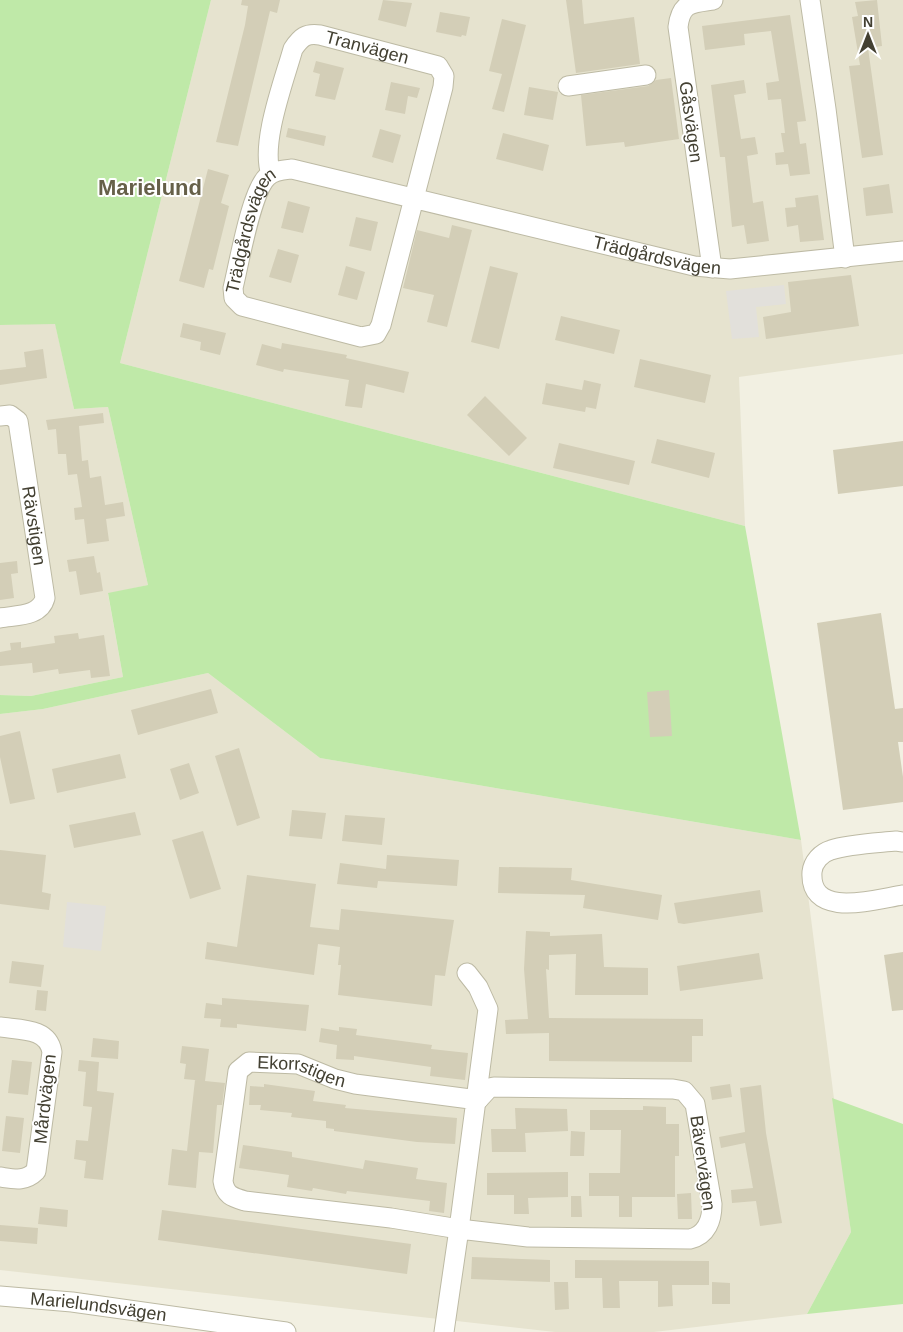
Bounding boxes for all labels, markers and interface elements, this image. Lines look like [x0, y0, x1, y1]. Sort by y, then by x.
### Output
north arrow [843, 10, 893, 60]
text: N [863, 14, 873, 30]
street label: Tranvägen [323, 27, 411, 68]
street label: Gåsvägen [675, 80, 707, 164]
street label: Trädgårdsvägen [222, 164, 280, 295]
district label: Marielund [98, 175, 202, 200]
street label: Trädgårdsvägen [591, 232, 722, 278]
street label: Rävstigen [18, 485, 50, 567]
street label: Ekorrstigen [257, 1052, 348, 1091]
street label: Mårdvägen [30, 1053, 60, 1145]
street label: Bävervägen [686, 1114, 720, 1212]
street label: Marielundsvägen [29, 1289, 168, 1325]

